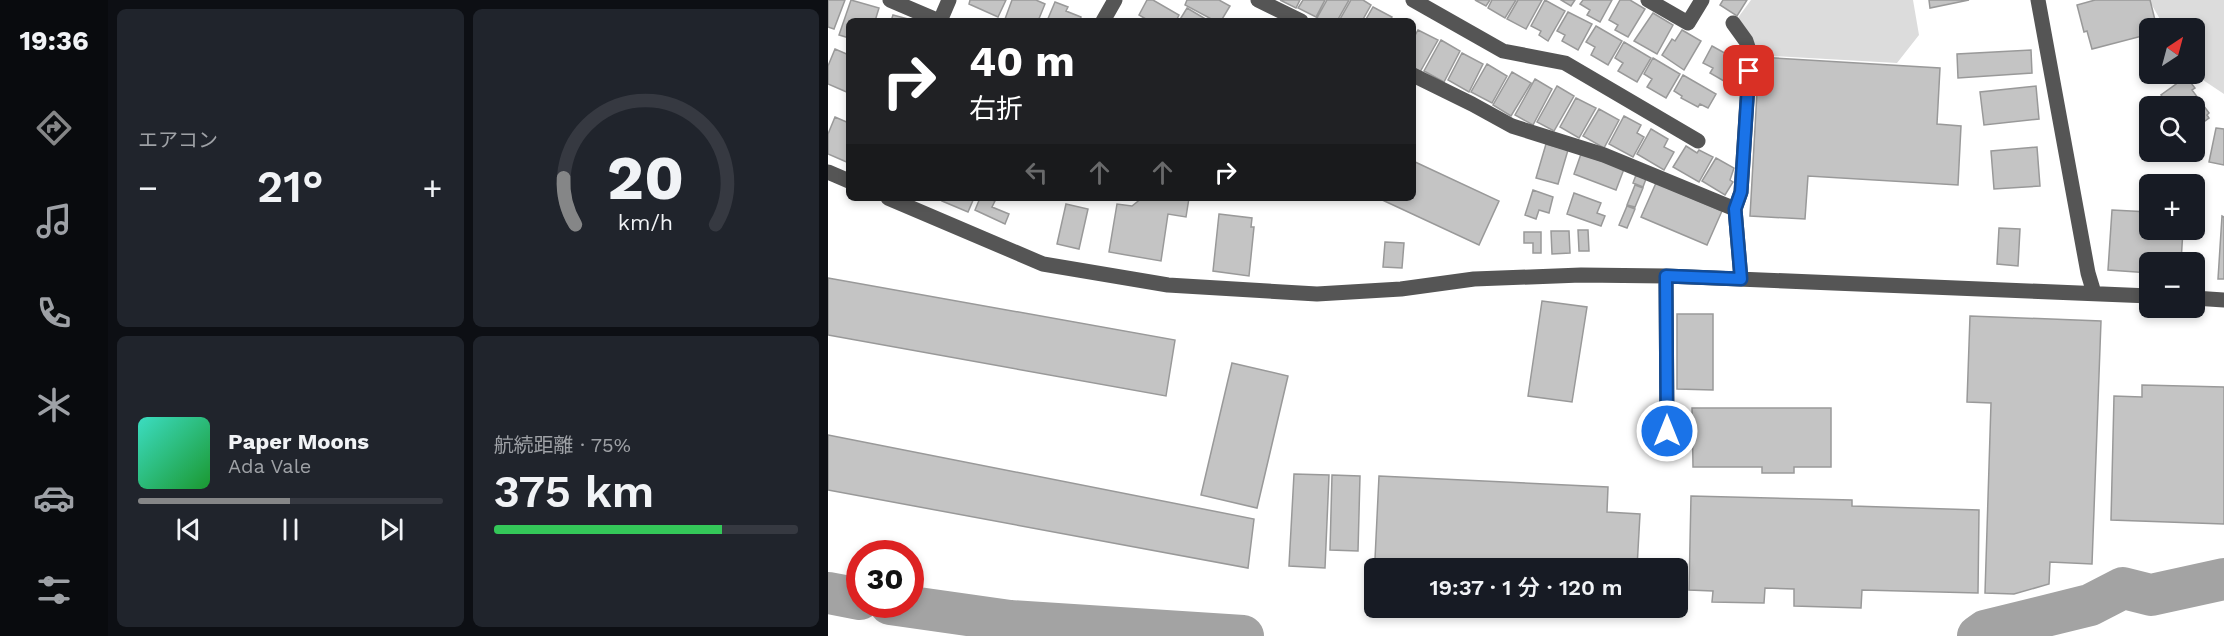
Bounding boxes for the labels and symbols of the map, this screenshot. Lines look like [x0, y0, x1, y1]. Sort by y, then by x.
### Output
north arrow [2139, 18, 2205, 84]
pin [1723, 45, 1774, 96]
position arrow [1635, 399, 1699, 463]
speed limit sign: 30 [846, 540, 924, 618]

